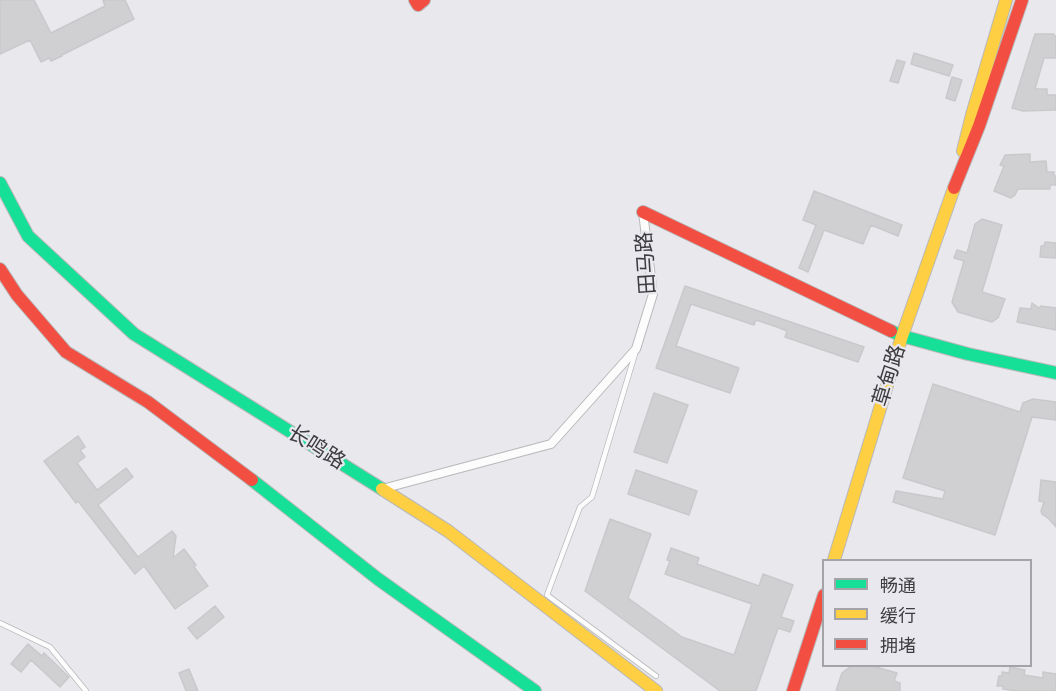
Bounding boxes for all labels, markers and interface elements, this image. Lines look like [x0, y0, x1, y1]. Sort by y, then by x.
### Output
street label: 田马路 [632, 231, 662, 295]
street label: 草甸路 [869, 342, 911, 410]
street label: 长鸣路 [283, 421, 349, 475]
legend [822, 559, 1032, 667]
text: 畅通 [880, 574, 916, 597]
text: 缓行 [880, 604, 916, 627]
text: 拥堵 [880, 634, 916, 657]

